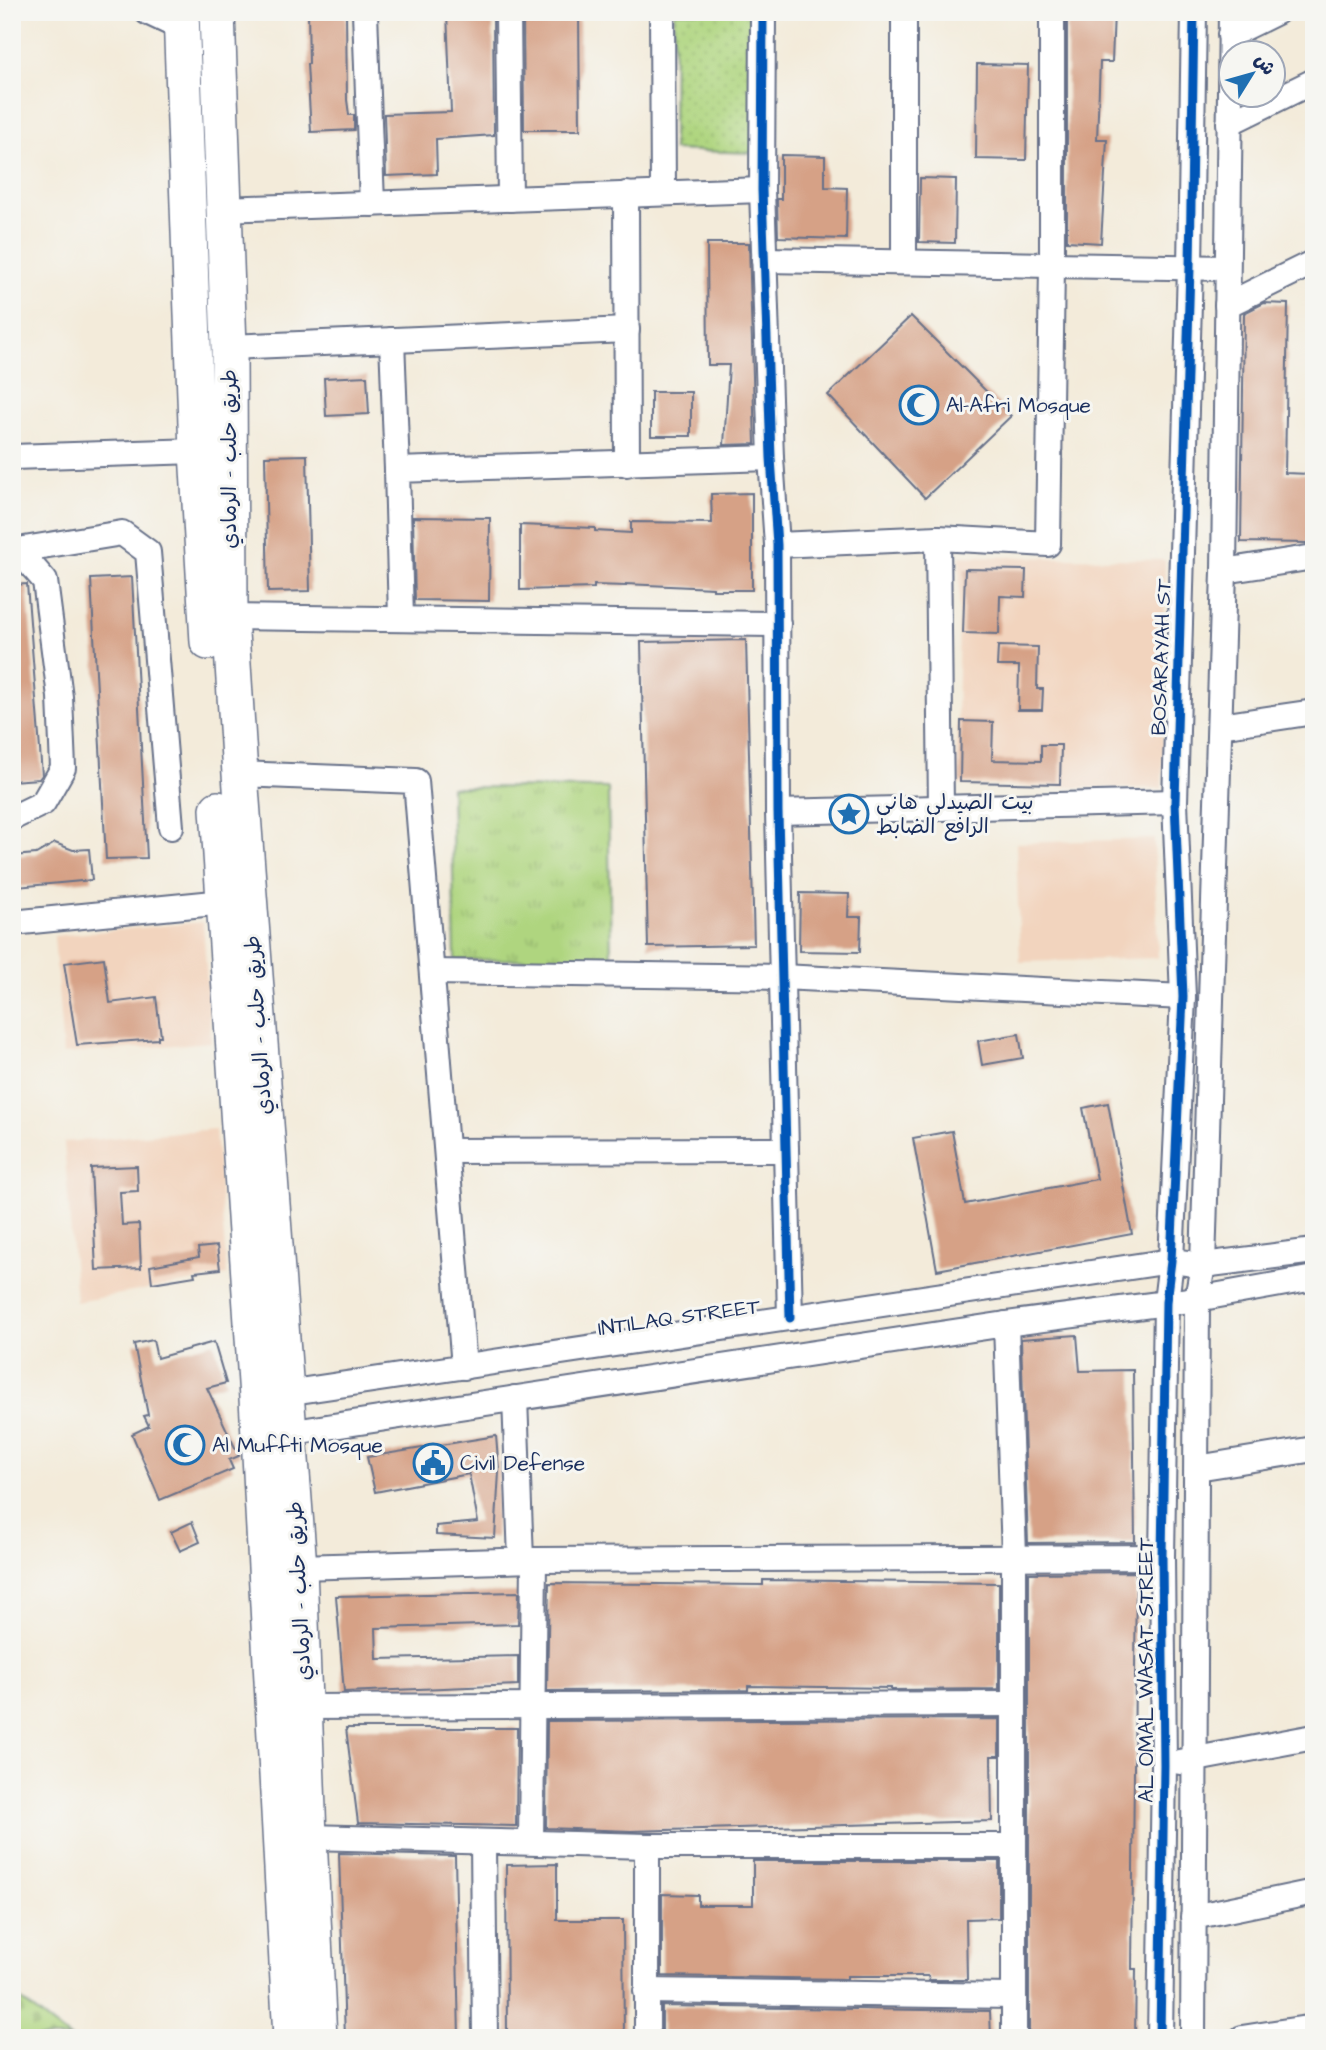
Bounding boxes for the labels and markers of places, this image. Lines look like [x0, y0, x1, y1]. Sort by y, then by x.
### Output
mosque icon: Al-Afri Mosque [898, 384, 940, 426]
place label: Al-Afri Mosque [946, 391, 1091, 420]
place label: بيت الصيدلي هاني الرافع الضابط [876, 788, 1034, 841]
place icon: بيت الصيدلي هاني الرافع الضابط [828, 793, 870, 835]
mosque icon: Al Muffti Mosque [164, 1424, 206, 1466]
place label: Al Muffti Mosque [212, 1431, 383, 1460]
public building icon: Civil Defense [412, 1442, 454, 1484]
place label: Civil Defense [460, 1449, 585, 1478]

